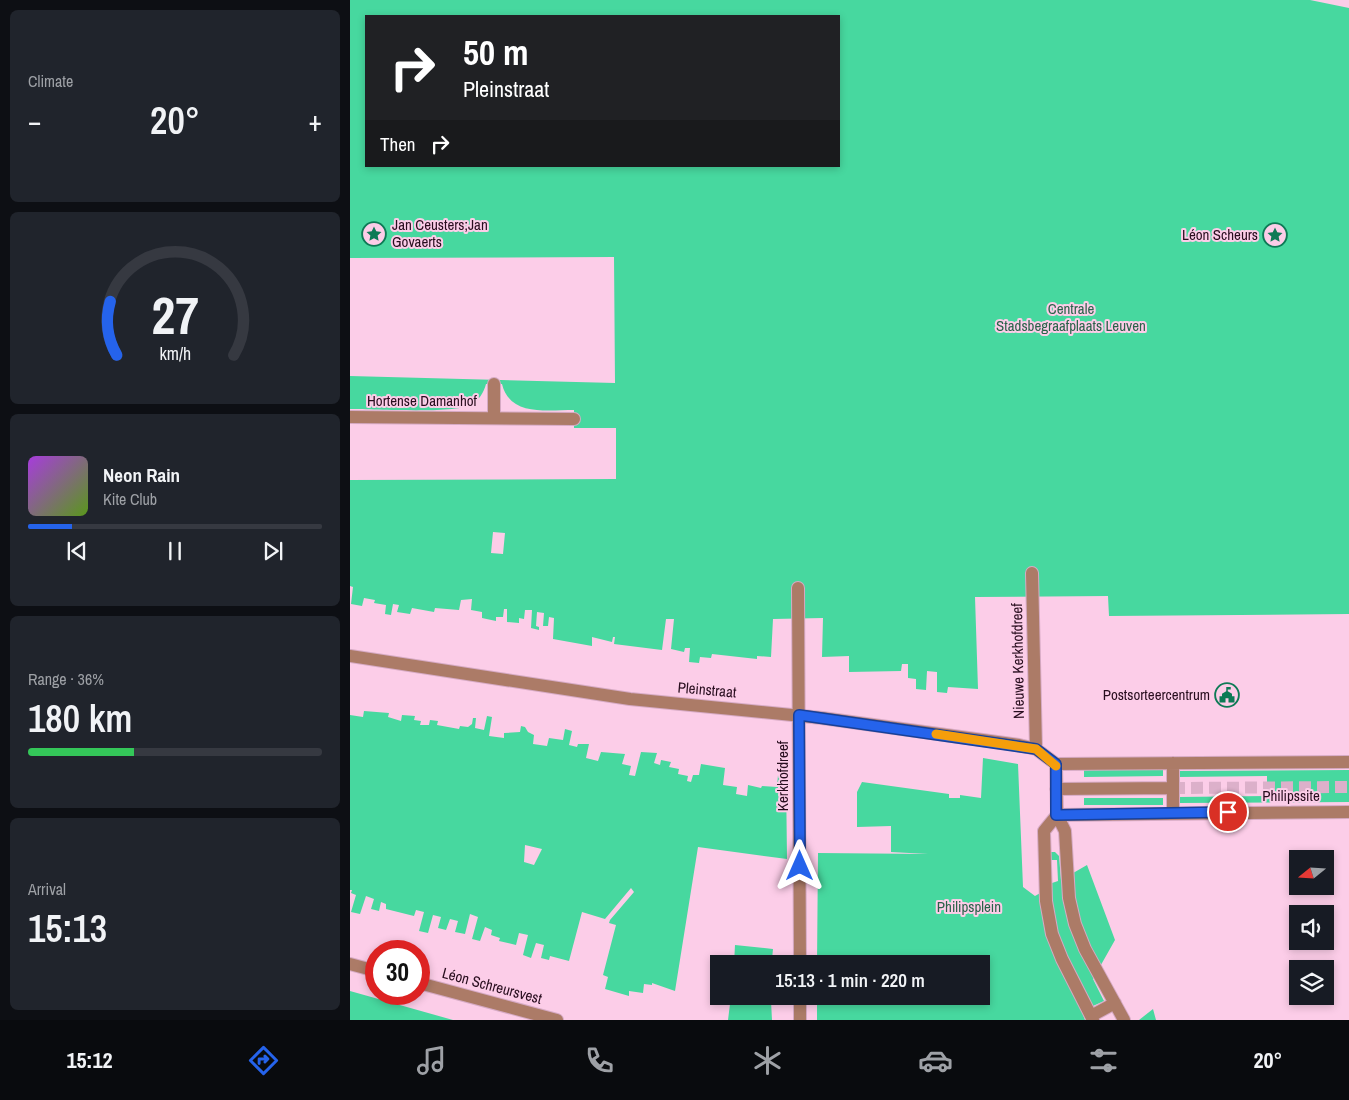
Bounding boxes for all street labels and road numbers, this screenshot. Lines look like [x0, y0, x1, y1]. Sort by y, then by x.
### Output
street label: Hortense Damanhof [367, 390, 478, 411]
street label: Nieuwe Kerkhofdreef [1006, 602, 1029, 719]
street label: Pleinstraat [677, 676, 738, 703]
street label: Kerkhofdreef [772, 740, 793, 811]
street label: Philipssite [1262, 785, 1320, 806]
street label: Léon Schreursvest [440, 962, 545, 1009]

